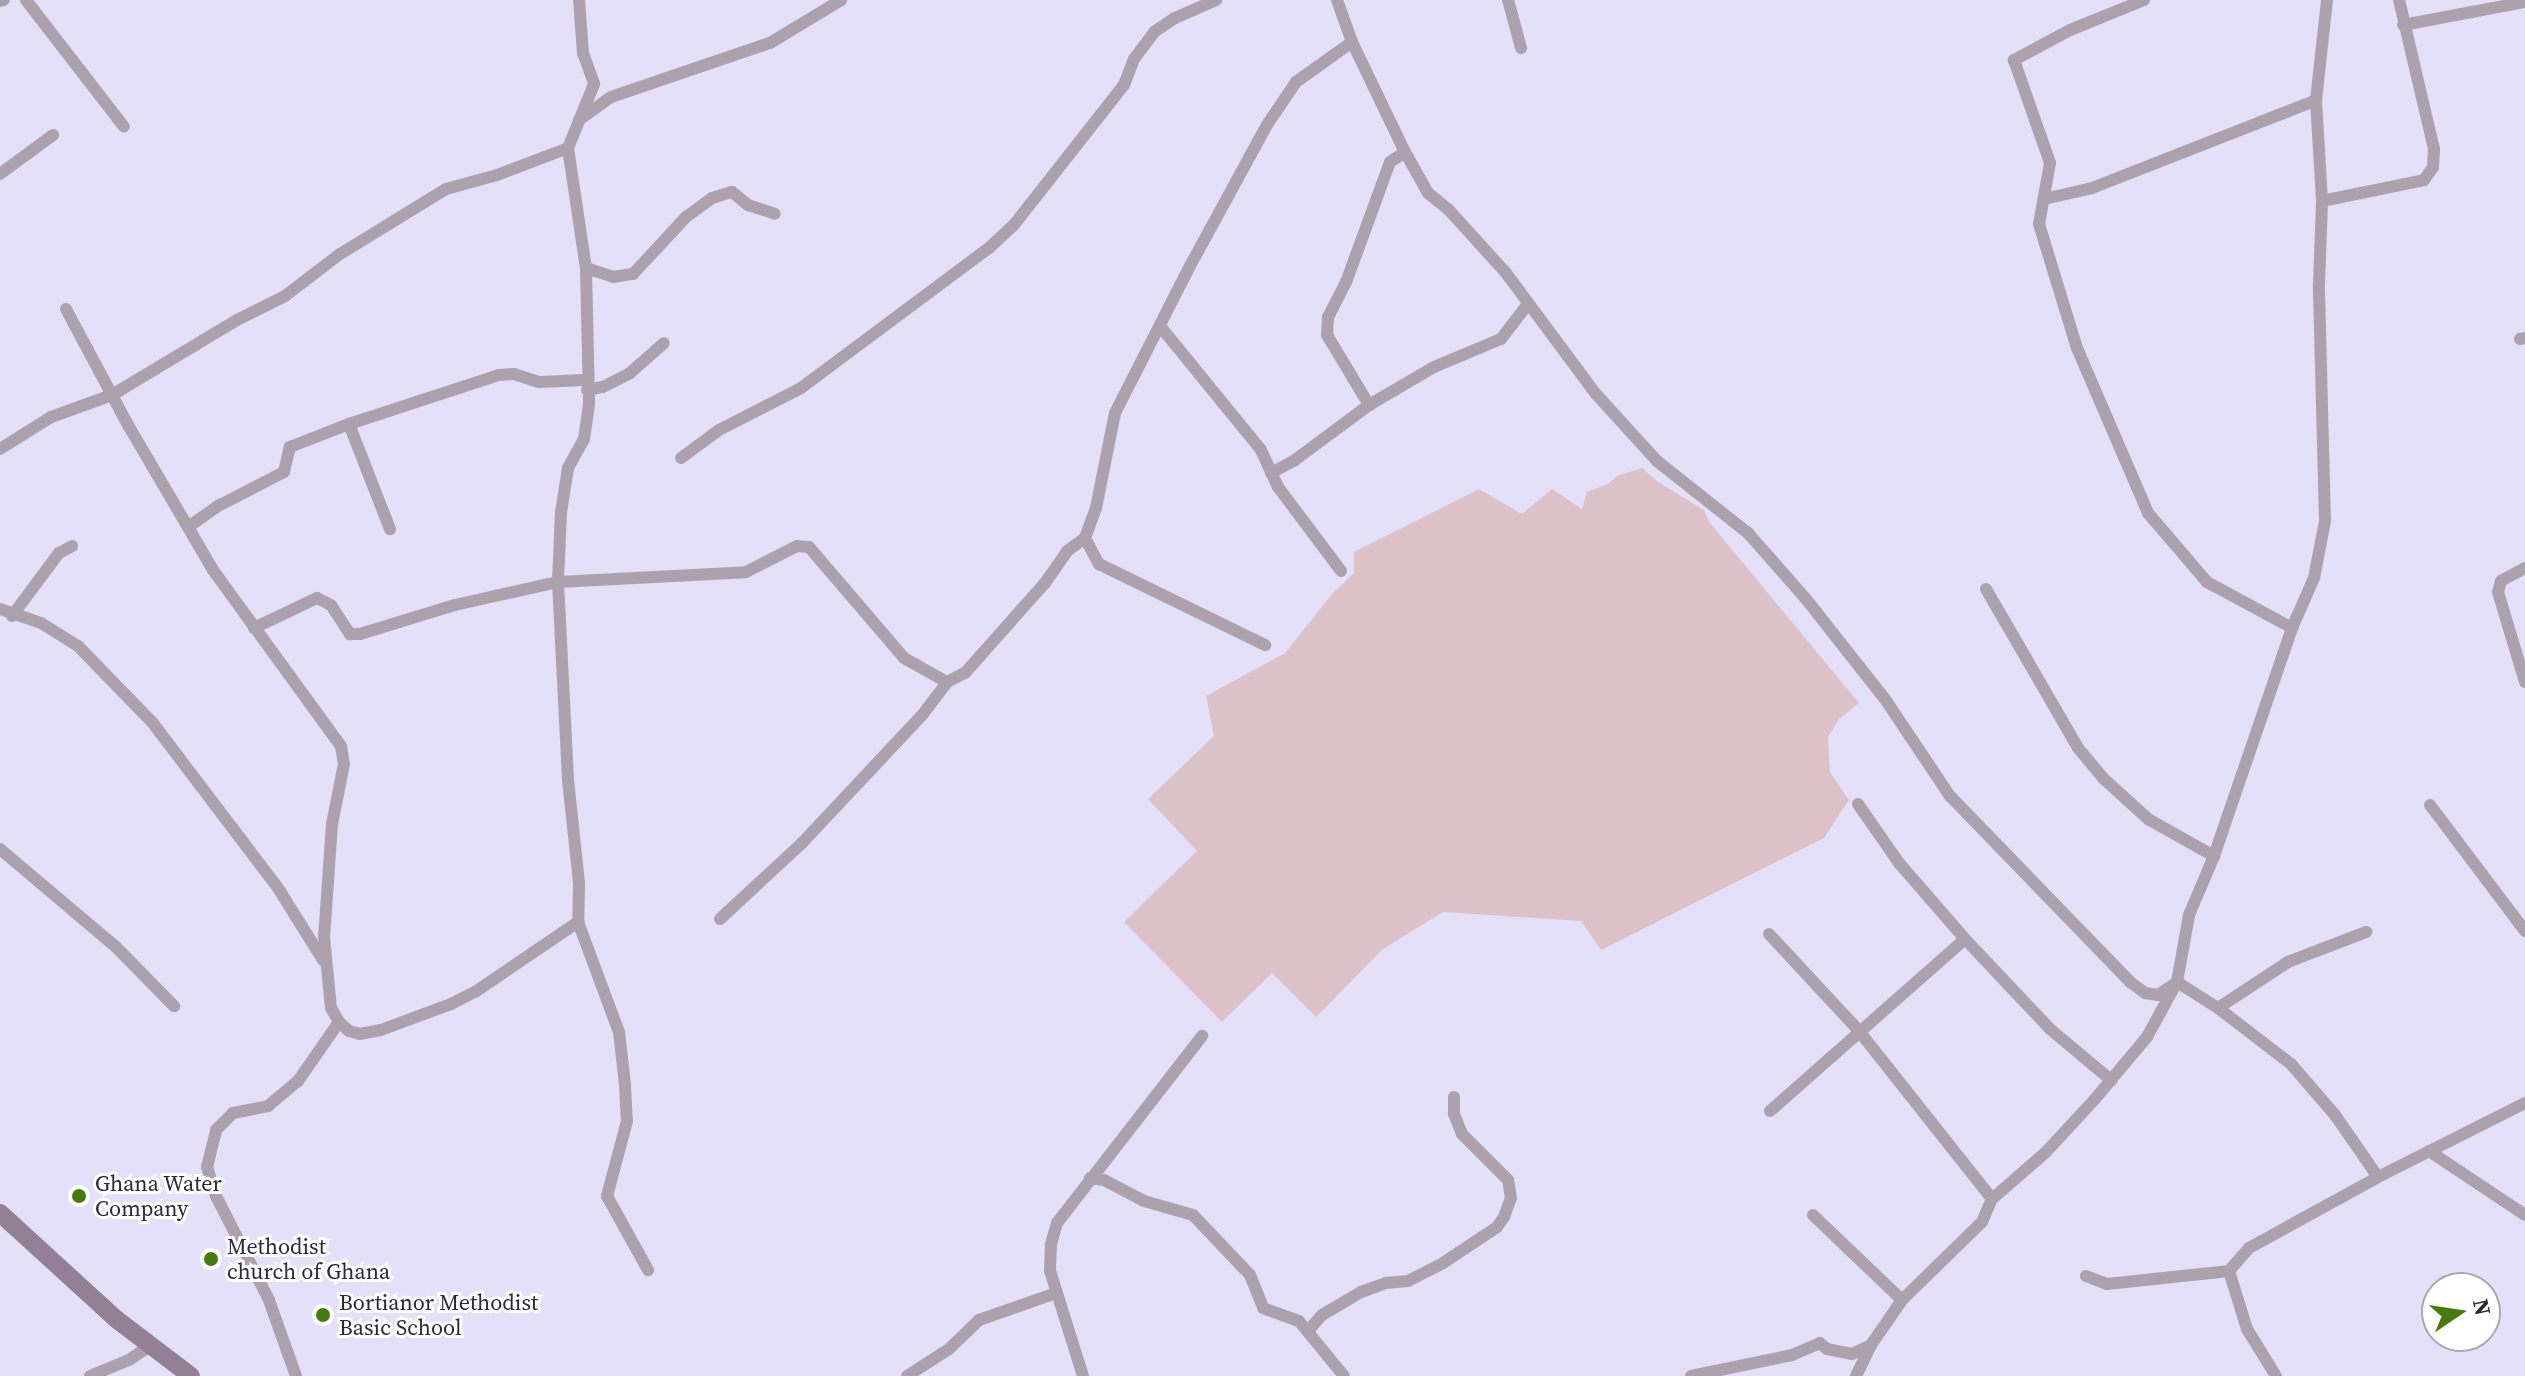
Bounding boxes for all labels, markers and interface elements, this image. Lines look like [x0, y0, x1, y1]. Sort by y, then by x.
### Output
place label: Ghana Water Company [95, 1170, 222, 1222]
marker: Ghana Water Company [70, 1187, 88, 1205]
place label: Methodist church of Ghana [227, 1233, 390, 1284]
marker: Methodist church of Ghana [202, 1250, 220, 1268]
north arrow [2421, 1272, 2501, 1352]
place label: Bortianor Methodist Basic School [339, 1289, 538, 1340]
text: N [2466, 1296, 2499, 1318]
marker: Bortianor Methodist Basic School [314, 1306, 332, 1324]

